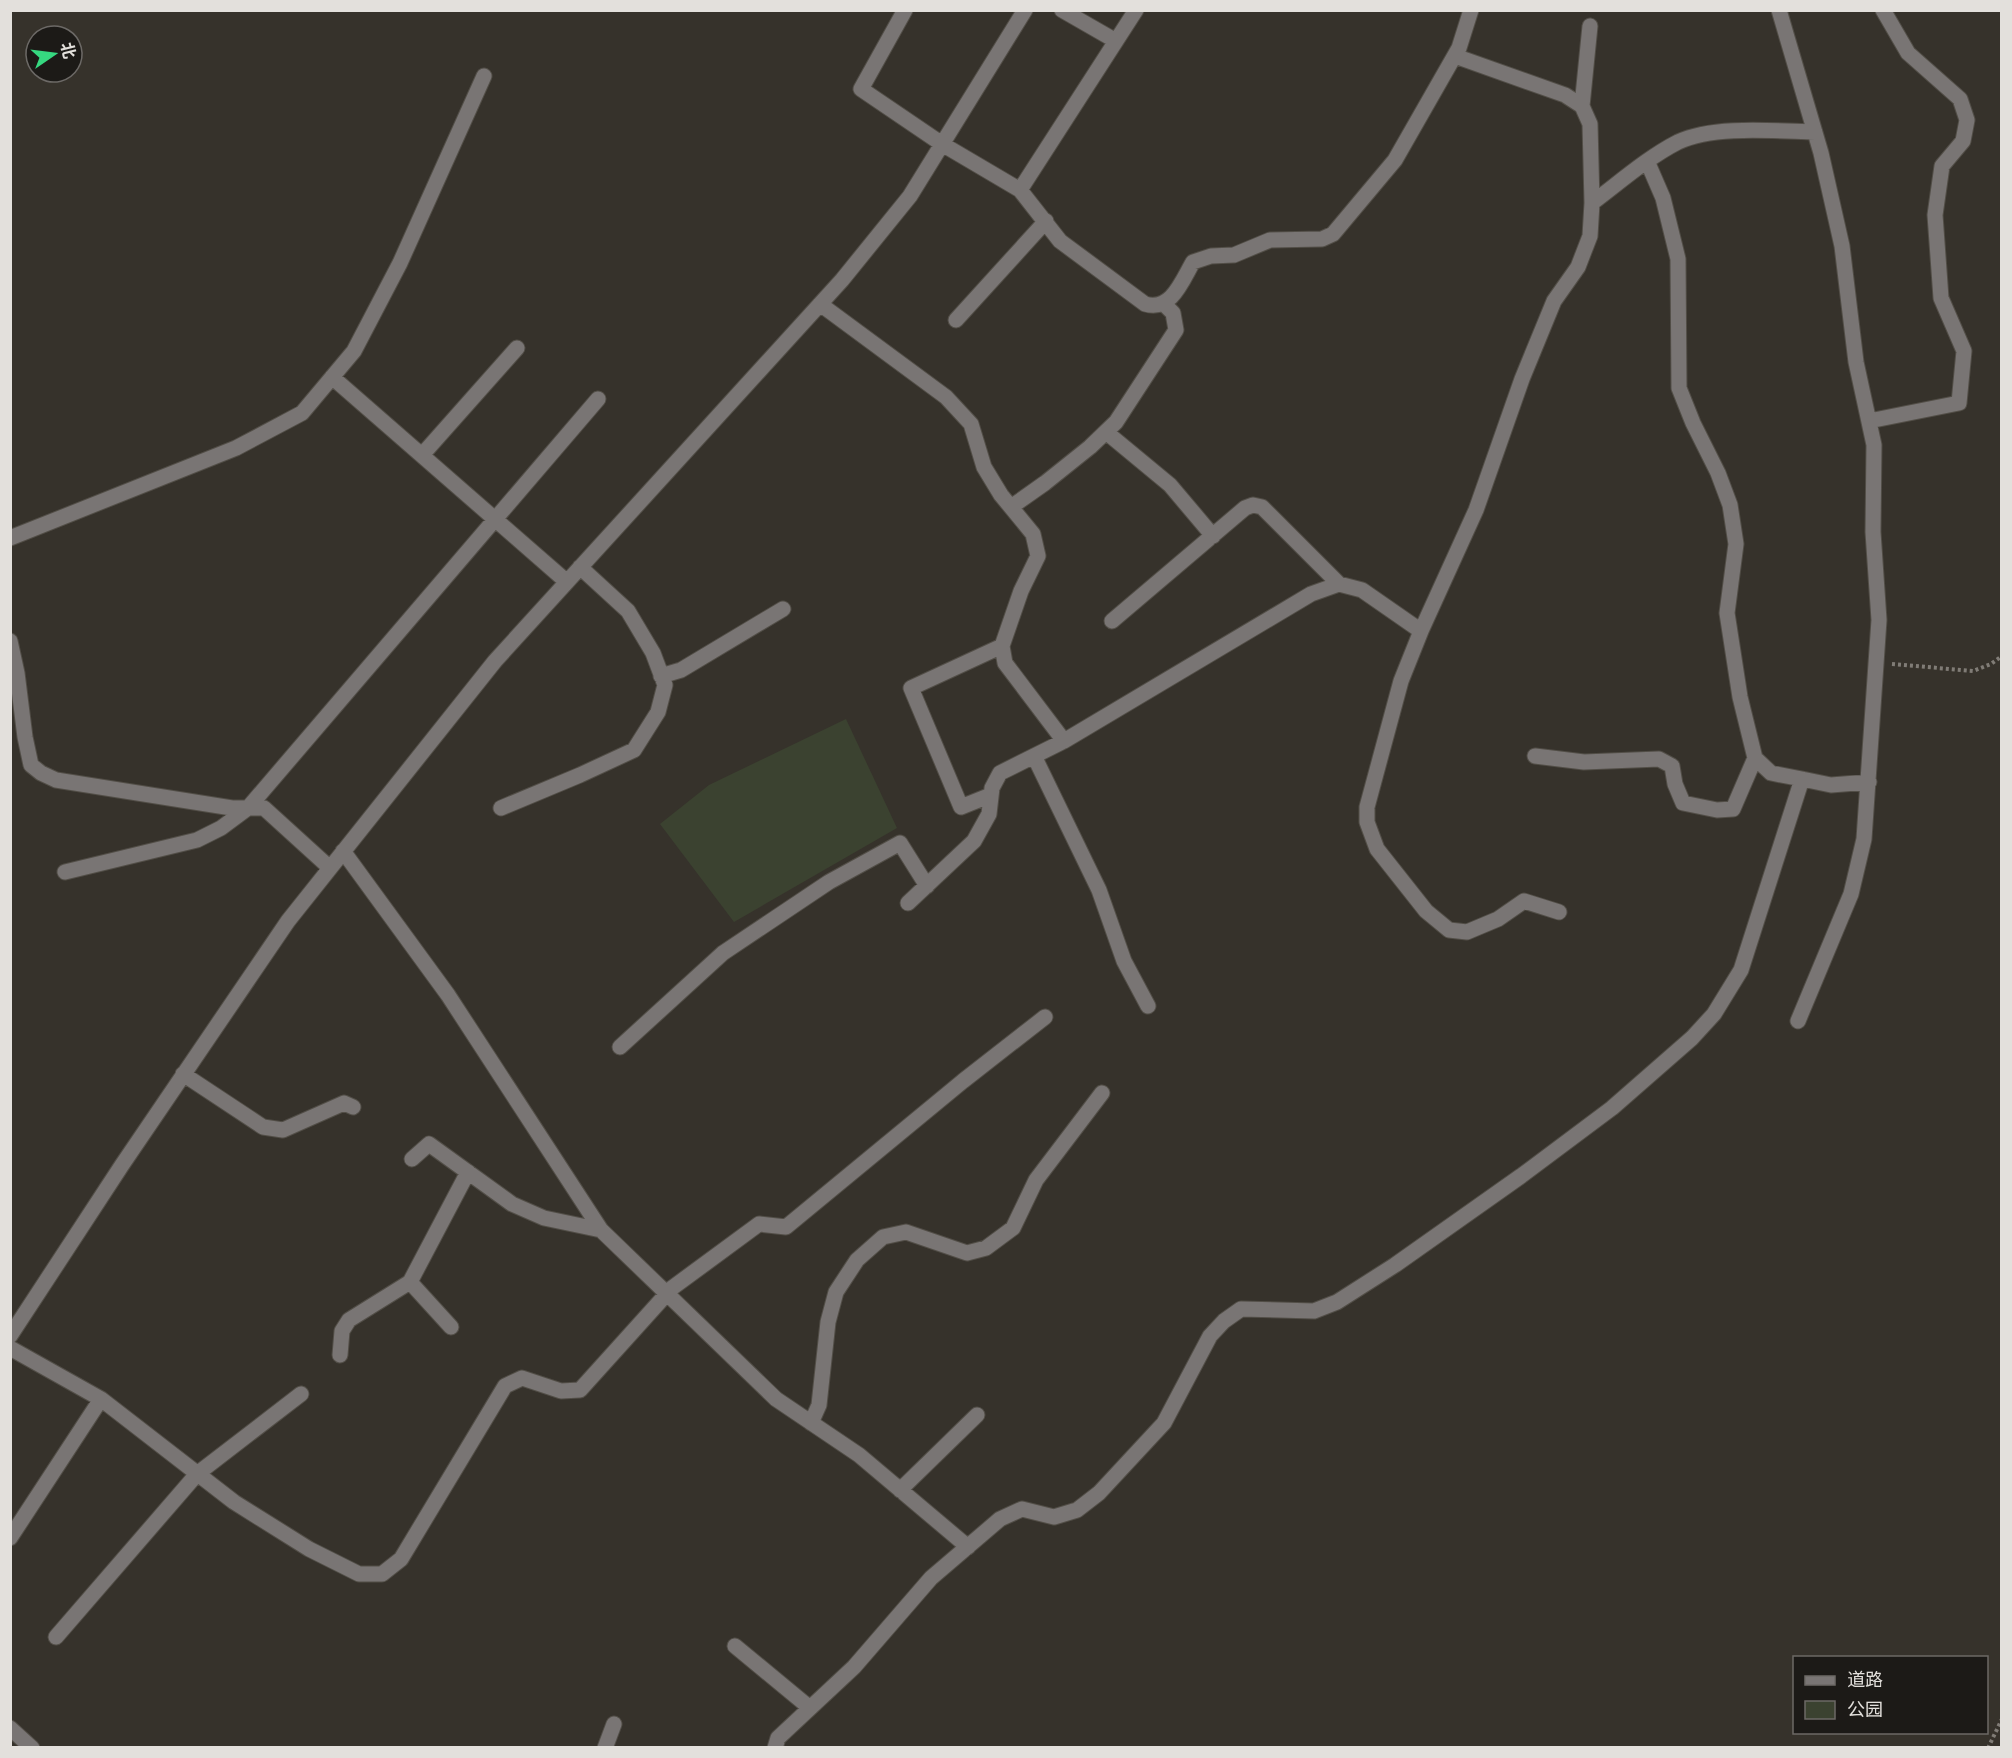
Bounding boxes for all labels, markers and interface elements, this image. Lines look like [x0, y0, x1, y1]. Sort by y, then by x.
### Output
north arrow [24, 24, 84, 84]
text: 北 [57, 40, 79, 61]
legend [1793, 1656, 1988, 1734]
text: 道路 [1847, 1669, 1883, 1691]
text: 公园 [1847, 1699, 1883, 1721]

